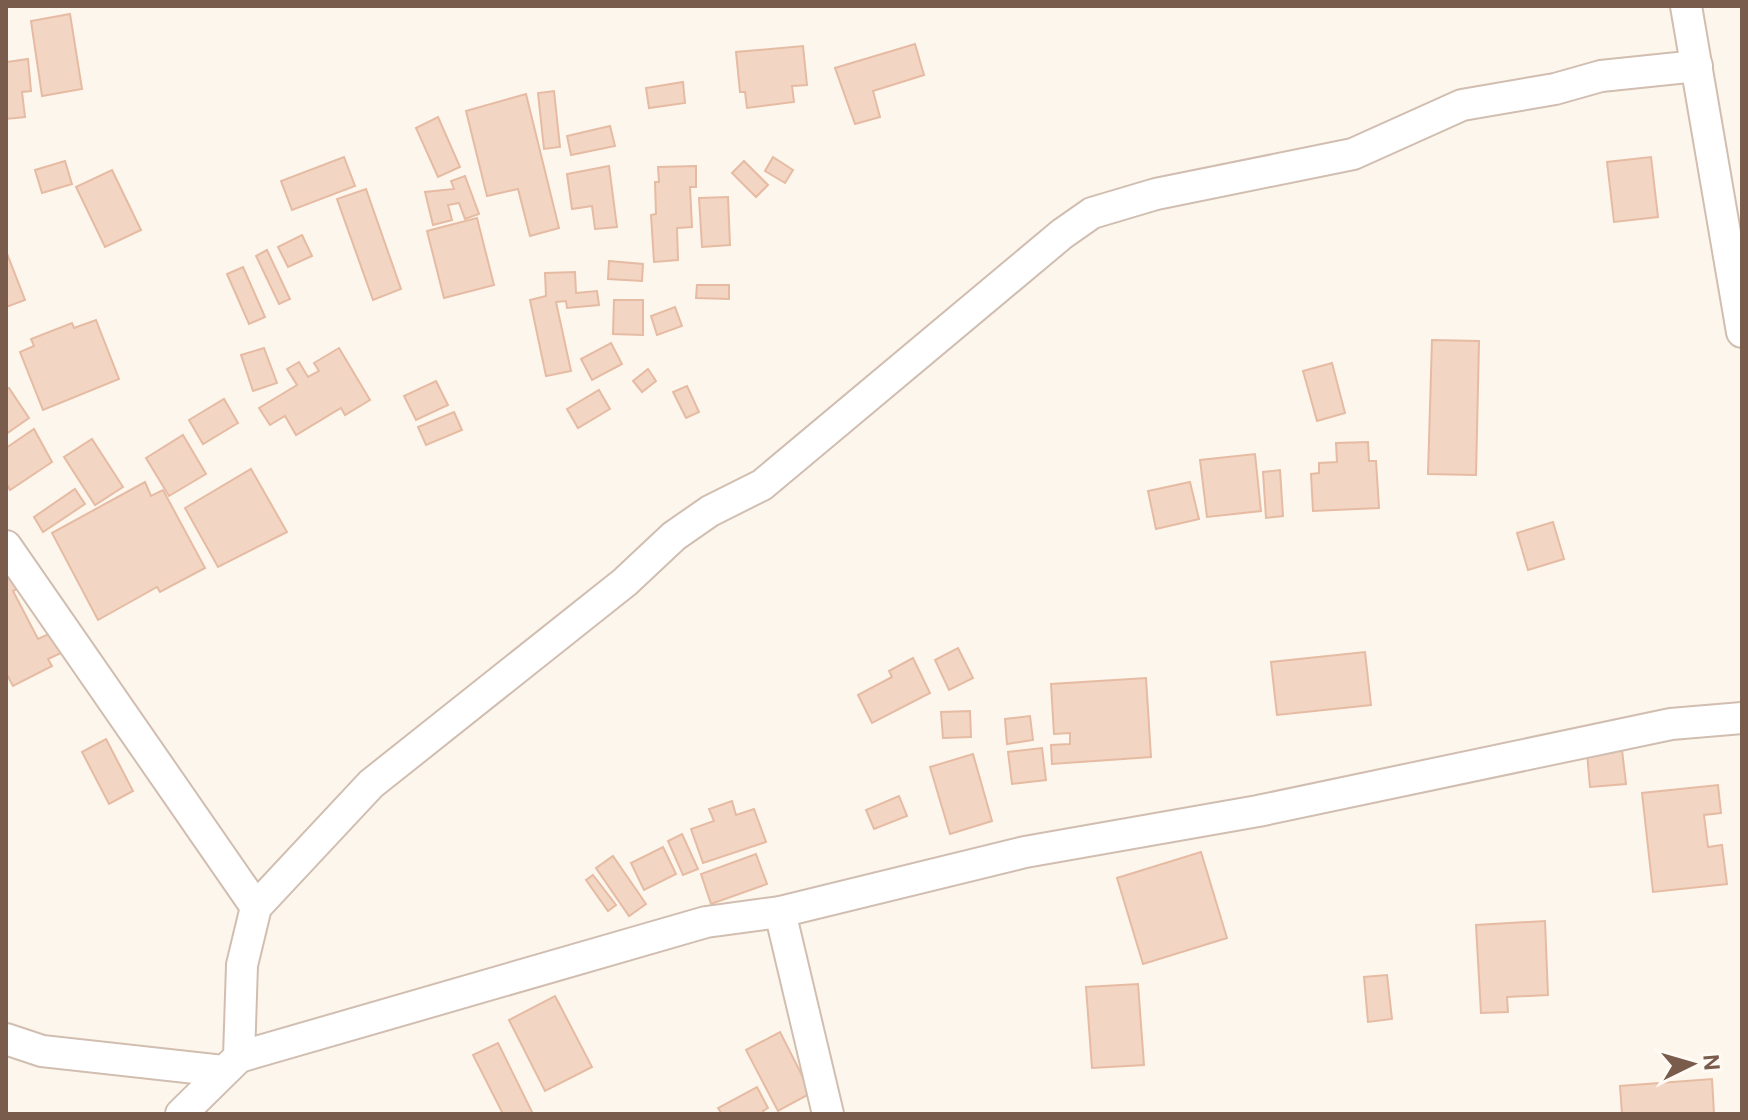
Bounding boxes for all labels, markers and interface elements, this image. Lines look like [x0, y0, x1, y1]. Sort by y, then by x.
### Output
north arrow [1652, 1024, 1732, 1104]
text: N [1696, 1053, 1727, 1072]

